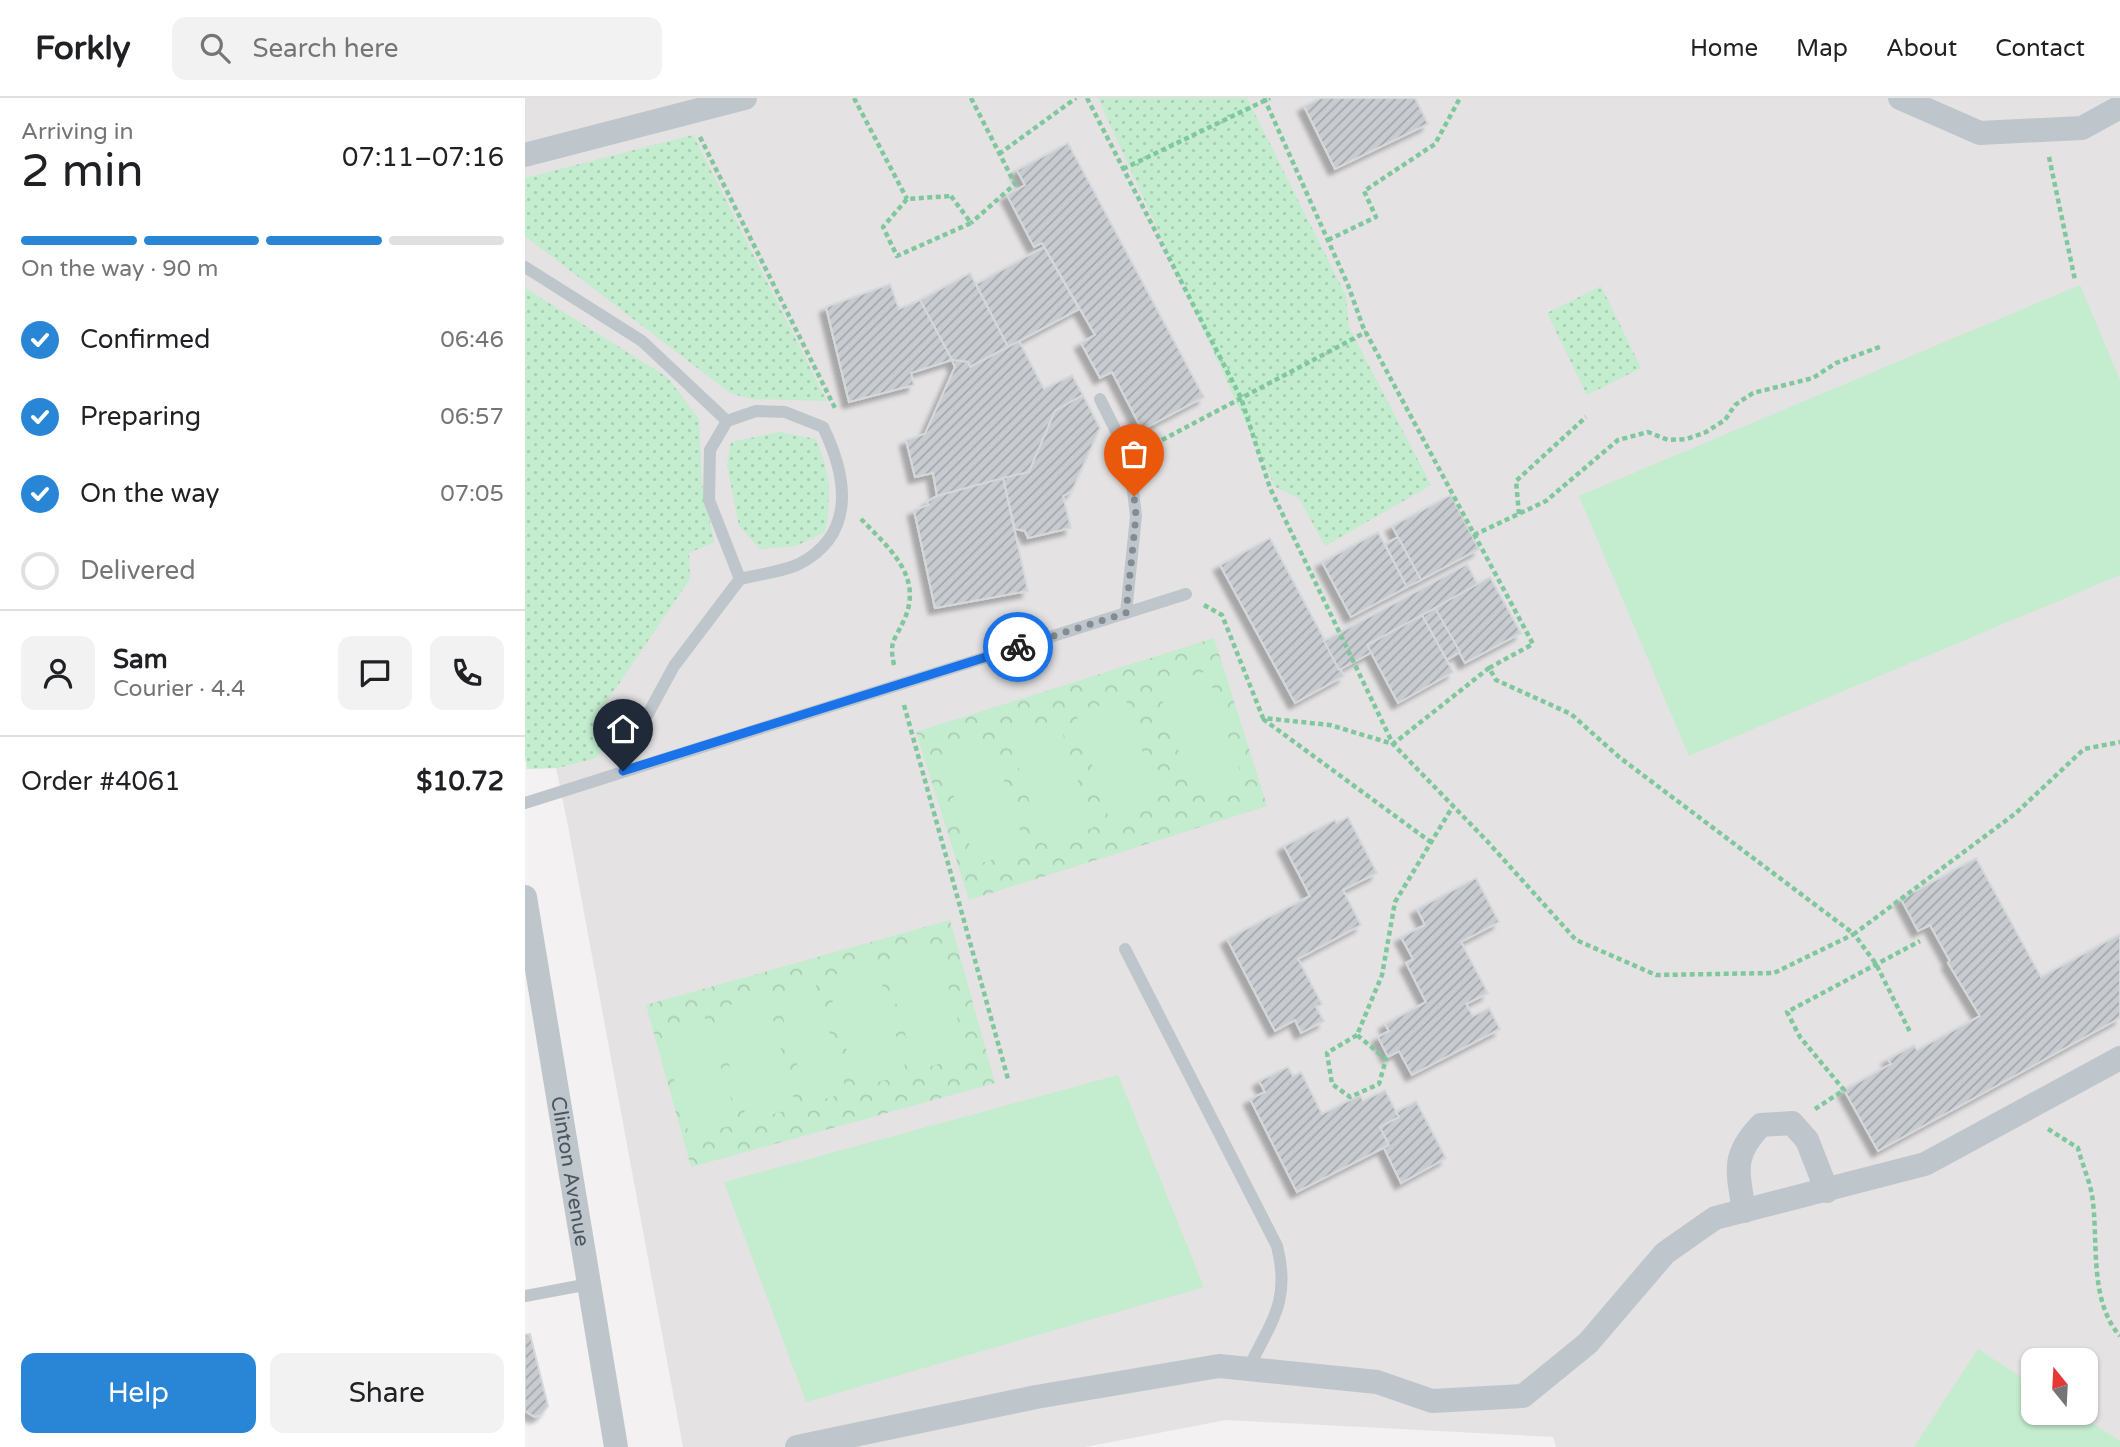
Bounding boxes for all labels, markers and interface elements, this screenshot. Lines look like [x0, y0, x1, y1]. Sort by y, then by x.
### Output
search box [172, 17, 662, 80]
text: Forkly [35, 29, 130, 68]
icon: search [196, 29, 234, 67]
text: Search here [252, 33, 399, 64]
text: Home [1690, 34, 1758, 63]
text: Map [1796, 34, 1848, 63]
text: About [1886, 34, 1957, 63]
text: Contact [1995, 34, 2085, 63]
text: Arriving in [21, 118, 134, 146]
text: 07:11–07:16 [342, 142, 504, 173]
text: 2 min [21, 144, 144, 199]
text: On the way · 90 m [21, 255, 218, 283]
icon: check [21, 321, 59, 359]
text: Confirmed [80, 324, 210, 355]
text: 06:46 [440, 326, 504, 354]
icon: check [21, 398, 59, 436]
text: Preparing [80, 401, 201, 432]
text: 06:57 [440, 403, 504, 431]
pin [1104, 424, 1164, 496]
icon: bag [1115, 435, 1153, 473]
icon: check [21, 475, 59, 513]
text: On the way [80, 478, 220, 509]
text: 07:05 [440, 480, 504, 508]
text: Delivered [80, 555, 196, 586]
courier [983, 612, 1053, 682]
icon: bike [999, 628, 1037, 666]
button: person [21, 636, 95, 710]
button: chat [338, 636, 412, 710]
button: phone [430, 636, 504, 710]
text: Sam [113, 644, 168, 675]
text: Courier · 4.4 [113, 675, 245, 703]
pin [593, 699, 653, 771]
icon: home [604, 710, 642, 748]
text: Order #4061 [21, 766, 181, 797]
text: $10.72 [416, 766, 504, 797]
street label: Clinton Avenue [546, 1094, 595, 1248]
north arrow [2021, 1348, 2098, 1424]
map controls [2021, 1348, 2098, 1425]
button: Help [21, 1353, 256, 1433]
button: Share [270, 1353, 504, 1433]

